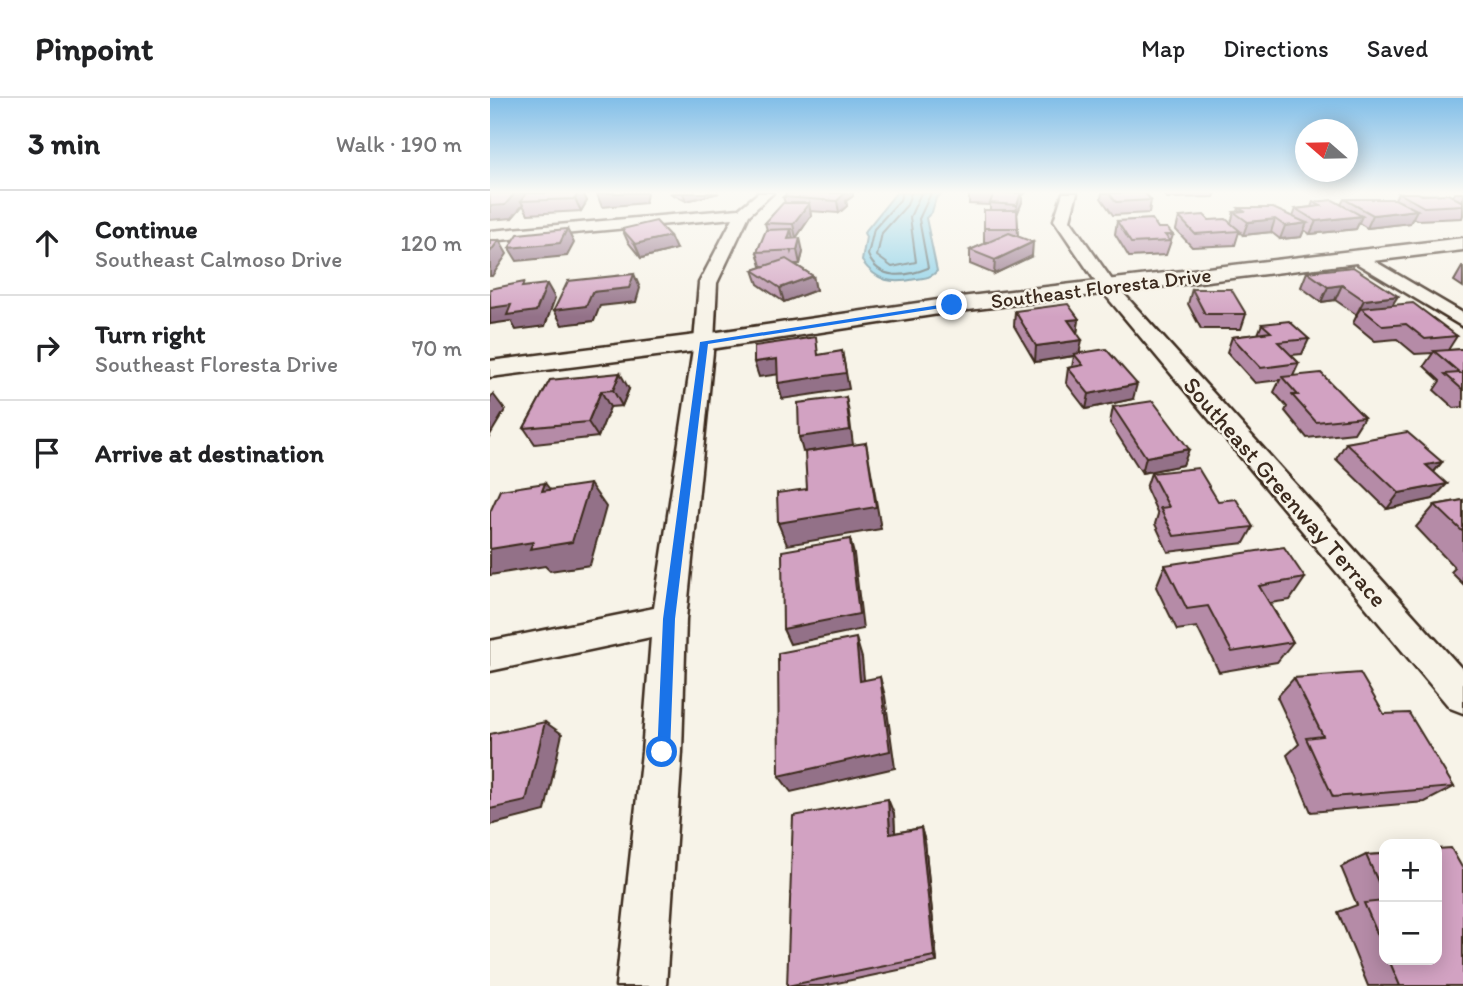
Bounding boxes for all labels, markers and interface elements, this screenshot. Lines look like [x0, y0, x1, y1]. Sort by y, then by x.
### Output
text: Pinpoint [35, 29, 153, 68]
text: Map [1141, 34, 1185, 63]
text: Directions [1223, 34, 1329, 63]
text: Saved [1367, 34, 1428, 63]
north arrow [1295, 119, 1358, 182]
text: 3 min [28, 125, 100, 162]
text: Walk · 190 m [336, 130, 462, 158]
text: Continue [95, 213, 198, 245]
icon: ahead [28, 224, 66, 262]
text: 120 m [401, 229, 462, 257]
text: Southeast Calmoso Drive [95, 245, 342, 273]
street label: Southeast Floresta Drive [989, 262, 1213, 313]
route end [936, 289, 967, 320]
text: Turn right [95, 318, 206, 350]
icon: right [28, 329, 66, 367]
text: 70 m [412, 334, 462, 362]
text: Southeast Floresta Drive [95, 350, 338, 378]
street label: Southeast Greenway Terrace [1177, 371, 1393, 613]
icon: arrive [28, 434, 66, 472]
text: Arrive at destination [95, 437, 324, 469]
route start [646, 736, 677, 767]
map controls [1379, 839, 1442, 965]
button: + [1379, 839, 1442, 902]
button: − [1379, 902, 1442, 965]

